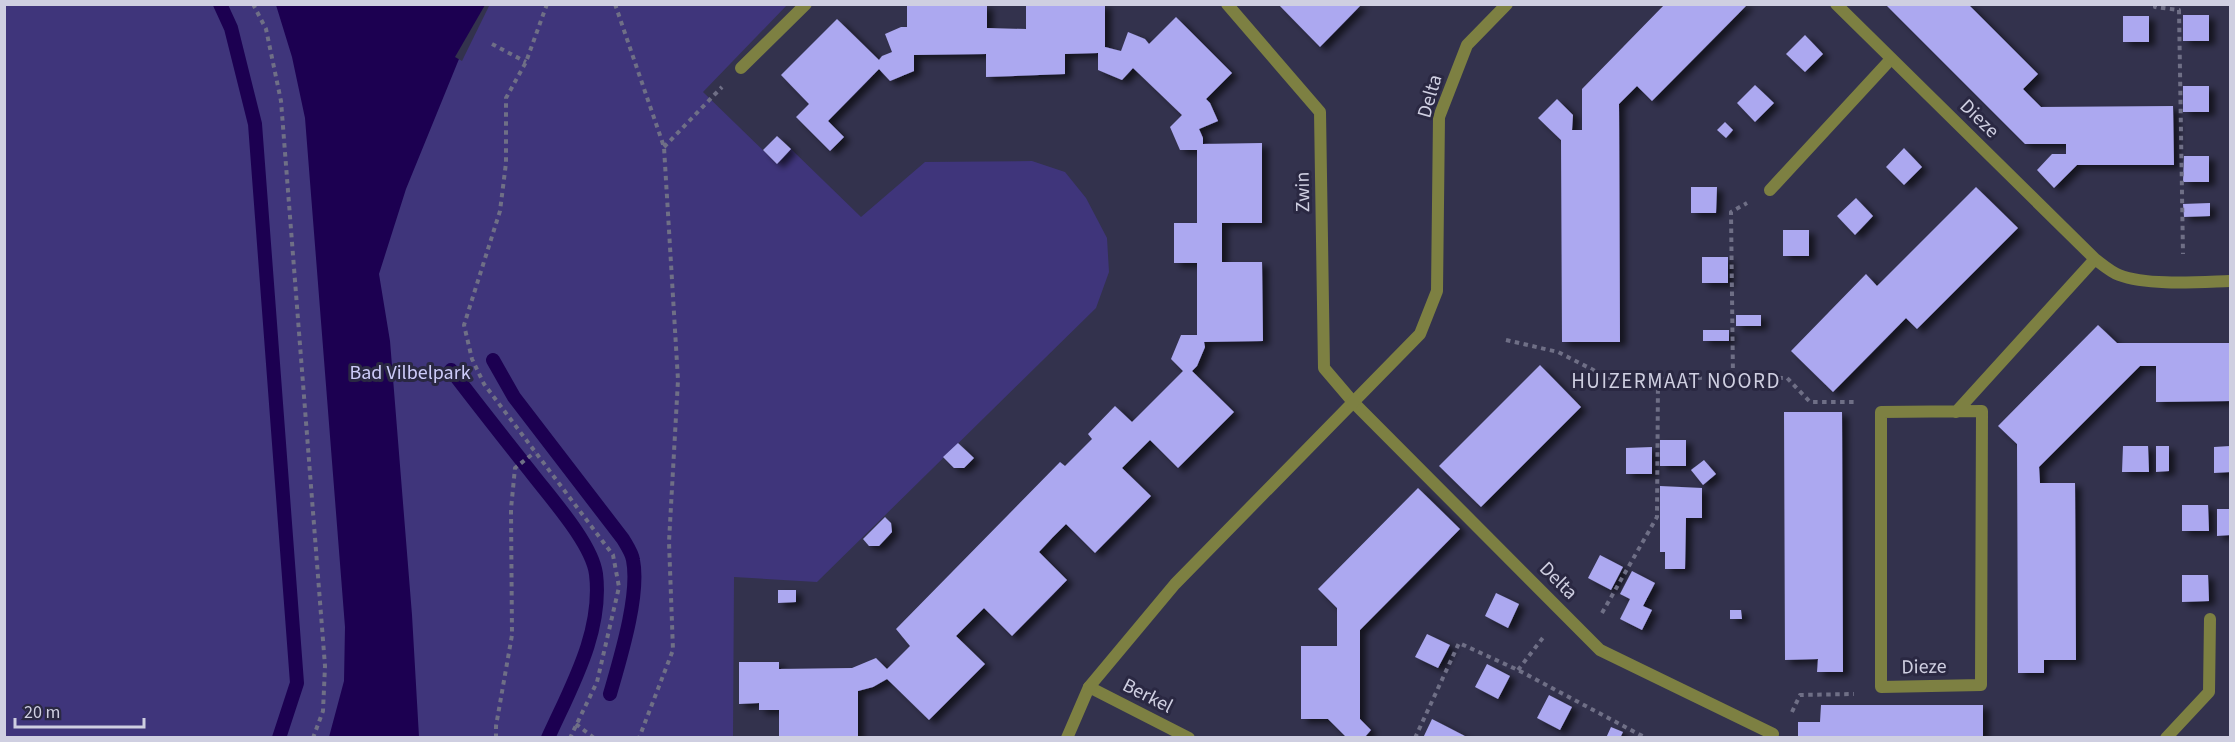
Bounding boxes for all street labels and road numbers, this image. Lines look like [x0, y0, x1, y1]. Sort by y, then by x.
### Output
street label: Delta [1410, 71, 1449, 121]
street label: Dieze [1953, 93, 2005, 145]
street label: Zwin [1289, 171, 1317, 213]
street label: Delta [1533, 555, 1584, 606]
street label: Dieze [1901, 653, 1947, 681]
street label: Berkel [1117, 671, 1178, 720]

